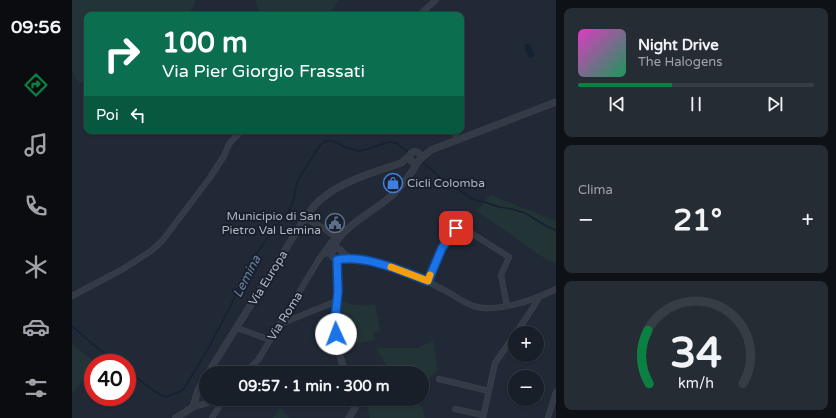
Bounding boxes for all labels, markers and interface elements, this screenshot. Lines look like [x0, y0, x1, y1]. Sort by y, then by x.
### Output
text: 09:56 [11, 16, 61, 38]
text: 100 m [162, 26, 248, 60]
icon: right [96, 28, 148, 80]
text: Night Drive [638, 36, 719, 54]
text: The Halogens [638, 54, 722, 70]
text: Via Pier Giorgio Frassati [162, 60, 365, 82]
icon: directions [22, 71, 50, 99]
icon: previous [606, 93, 628, 115]
icon: pause [685, 93, 707, 115]
icon: next [764, 93, 786, 115]
icon: left [127, 104, 149, 126]
text: Poi [96, 106, 119, 124]
icon: music [22, 131, 50, 159]
shop icon: Cicli Colomba [382, 172, 404, 194]
place label: Cicli Colomba [407, 176, 485, 190]
text: Clima [578, 182, 613, 198]
icon: phone [22, 192, 50, 220]
text: 21° [673, 202, 722, 239]
text: − [578, 207, 594, 233]
text: + [802, 207, 814, 233]
place label: Municipio di San Pietro Val Lemina [222, 209, 321, 237]
pin [439, 211, 473, 245]
public building icon: Municipio di San Pietro Val Lemina [324, 212, 346, 234]
icon: arrive [445, 217, 467, 239]
street label: Via Europa [246, 248, 290, 308]
water label: Lemina [229, 252, 265, 300]
icon: climate [22, 253, 50, 281]
street label: Via Roma [265, 289, 305, 343]
icon: car [22, 313, 50, 341]
position arrow [315, 313, 357, 355]
map controls [508, 326, 544, 406]
button: + [508, 326, 544, 362]
text: 34 [670, 328, 722, 378]
speed limit sign: 40 [84, 354, 136, 406]
button: − [508, 370, 544, 406]
icon: filters [22, 374, 50, 402]
text: km/h [678, 374, 714, 391]
text: 09:57 · 1 min · 300 m [239, 377, 389, 395]

